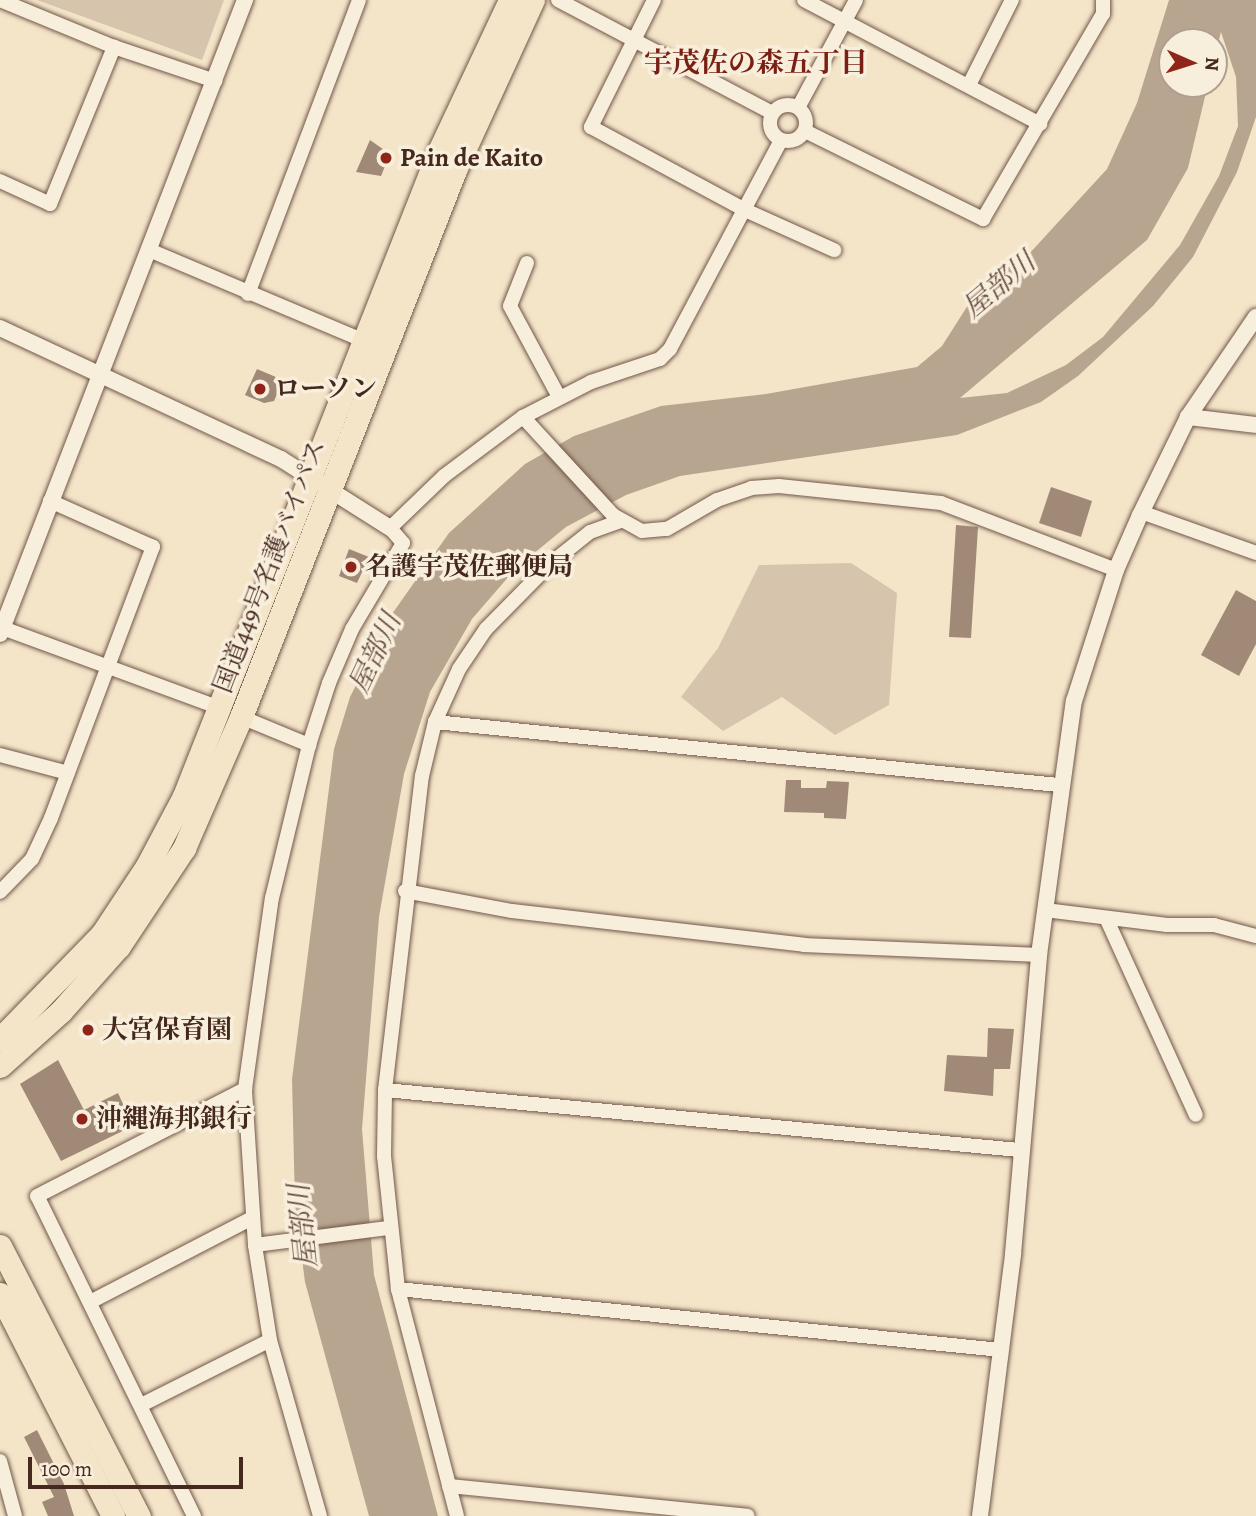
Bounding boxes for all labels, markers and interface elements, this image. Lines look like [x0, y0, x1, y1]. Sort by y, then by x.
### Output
north arrow [1158, 28, 1228, 98]
district label: 宇茂佐の森五丁目 [644, 46, 868, 80]
text: N [1199, 56, 1225, 72]
place label: Pain de Kaito [400, 142, 543, 174]
marker: Pain de Kaito [378, 150, 394, 166]
water label: 屋部川 [956, 245, 1042, 325]
place label: ローソン [274, 373, 378, 405]
marker: ローソン [252, 381, 268, 397]
street label: 国道449号名護バイパス [207, 435, 333, 697]
place label: 名護宇茂佐郵便局 [365, 551, 573, 583]
marker: 名護宇茂佐郵便局 [343, 559, 359, 575]
water label: 屋部川 [342, 608, 408, 698]
place label: 大宮保育園 [102, 1014, 232, 1046]
marker: 大宮保育園 [80, 1022, 96, 1038]
place label: 沖縄海邦銀行 [96, 1103, 252, 1135]
marker: 沖縄海邦銀行 [74, 1111, 90, 1127]
water label: 屋部川 [282, 1182, 324, 1270]
scale bar [32, 1442, 247, 1486]
text: 100 m [41, 1455, 92, 1483]

